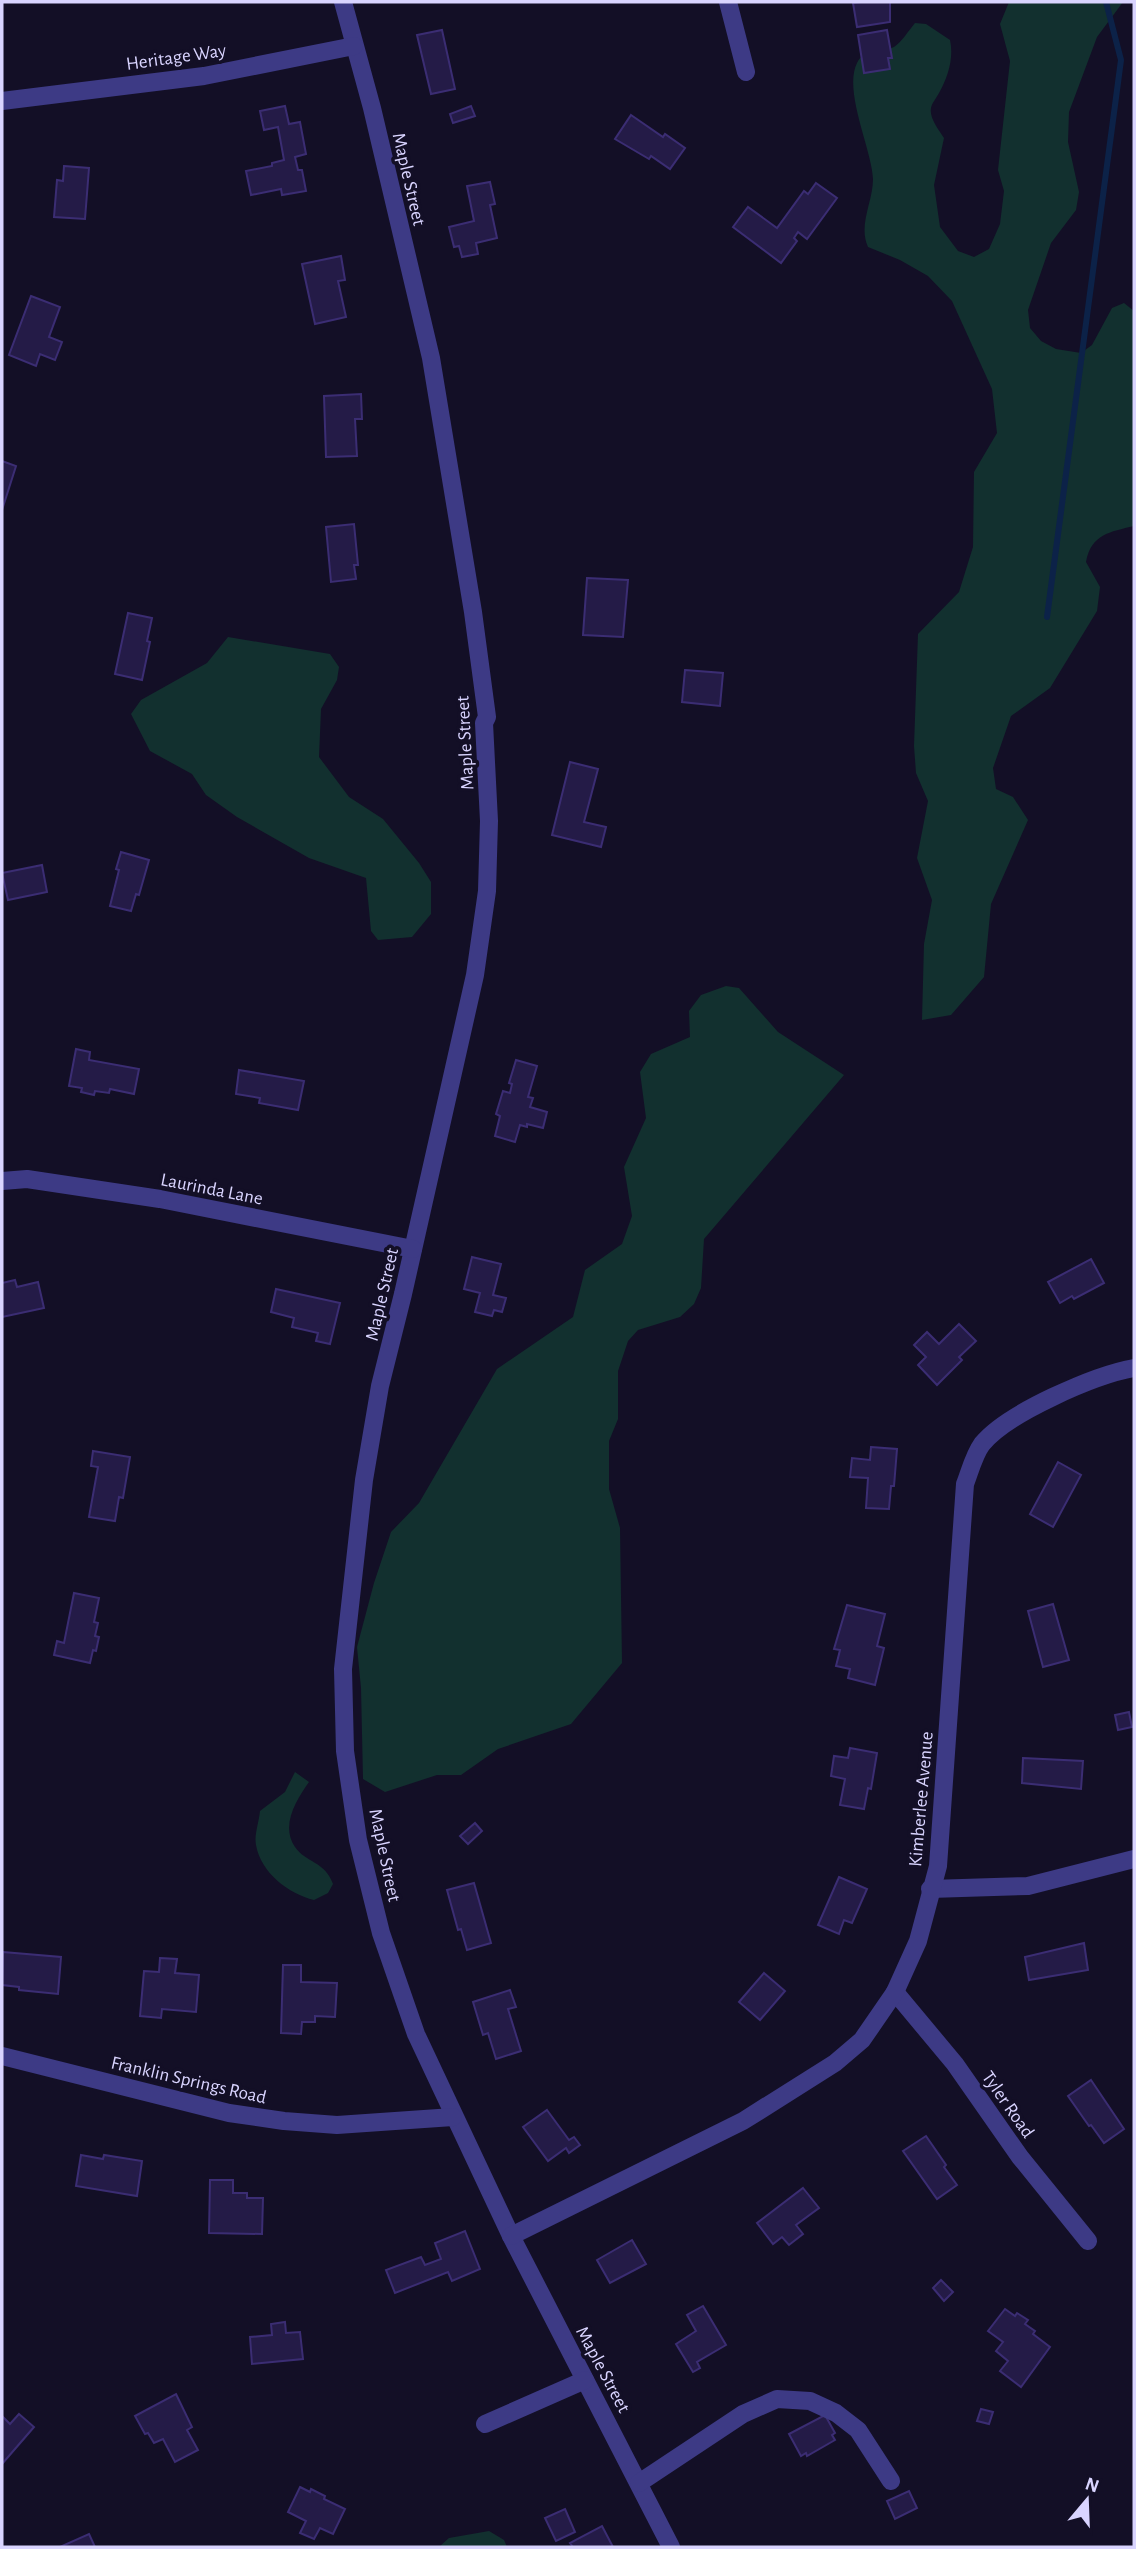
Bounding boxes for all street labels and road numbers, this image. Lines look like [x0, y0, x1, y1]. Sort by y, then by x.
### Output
street label: Heritage Way [125, 41, 227, 74]
street label: Maple Street [389, 131, 428, 228]
street label: Maple Street [454, 695, 477, 791]
street label: Laurinda Lane [159, 1170, 264, 1209]
street label: Maple Street [363, 1246, 402, 1343]
street label: Kimberlee Avenue [906, 1731, 937, 1868]
street label: Maple Street [365, 1807, 404, 1904]
street label: Franklin Springs Road [109, 2053, 268, 2108]
street label: Tyler Road [978, 2068, 1038, 2142]
street label: Maple Street [572, 2323, 633, 2416]

